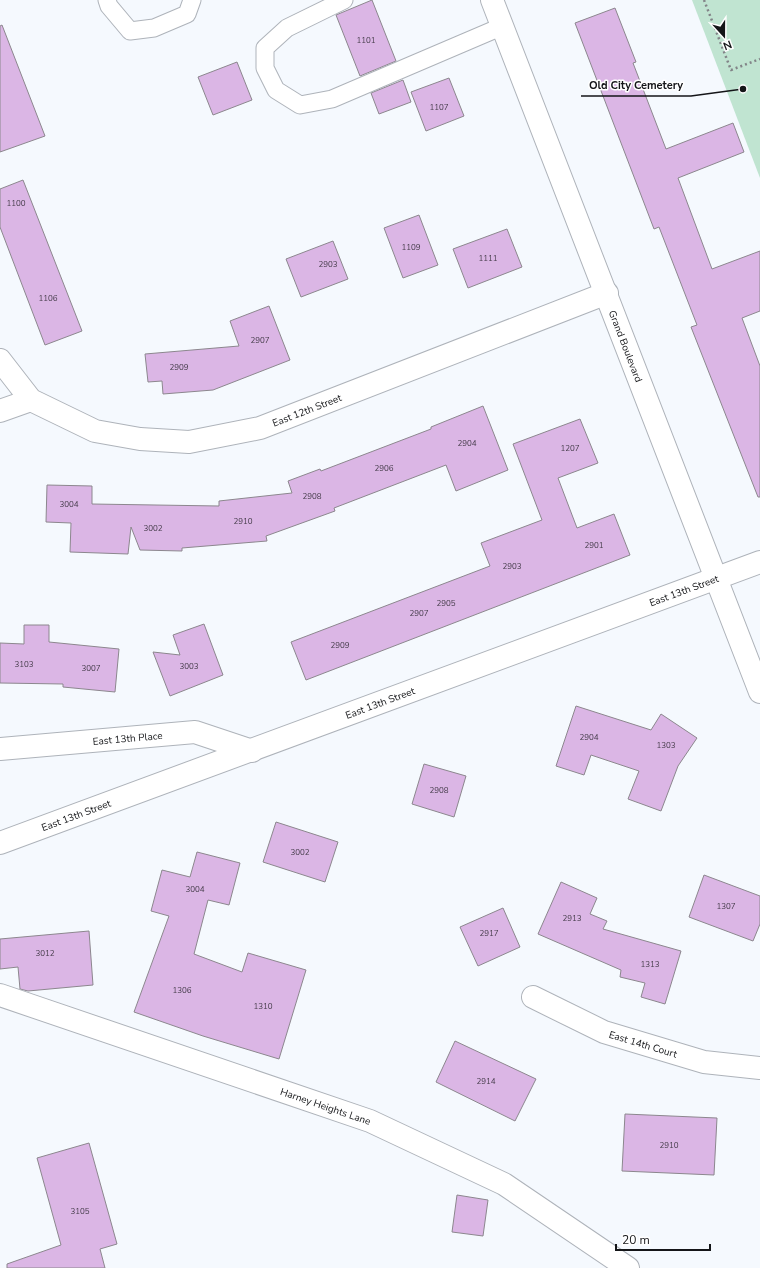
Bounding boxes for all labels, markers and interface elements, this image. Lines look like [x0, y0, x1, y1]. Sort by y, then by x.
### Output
north arrow [704, 16, 744, 56]
house number: 1101 [356, 35, 376, 46]
text: N [721, 36, 734, 53]
callout: Old City Cemetery [581, 73, 691, 96]
text: Old City Cemetery [589, 78, 683, 93]
house number: 1107 [429, 102, 449, 113]
house number: 1100 [6, 198, 26, 209]
house number: 1109 [401, 242, 421, 253]
house number: 1111 [478, 253, 498, 264]
house number: 2903 [318, 259, 338, 270]
house number: 1106 [38, 293, 58, 304]
street label: Grand Boulevard [605, 308, 645, 384]
house number: 2907 [250, 335, 270, 346]
house number: 2909 [169, 362, 189, 373]
street label: East 12th Street [271, 391, 344, 431]
house number: 2904 [457, 438, 477, 449]
house number: 1207 [560, 443, 580, 454]
house number: 2906 [374, 463, 394, 474]
house number: 2908 [302, 491, 322, 502]
house number: 3004 [59, 499, 79, 510]
house number: 2910 [233, 516, 253, 527]
house number: 3002 [143, 523, 163, 534]
house number: 2901 [584, 540, 604, 551]
house number: 2903 [502, 561, 522, 572]
street label: East 13th Street [647, 572, 721, 610]
house number: 2905 [436, 598, 456, 609]
house number: 2907 [409, 608, 429, 619]
house number: 2909 [330, 640, 350, 651]
house number: 3103 [14, 659, 34, 670]
house number: 3003 [179, 661, 199, 672]
house number: 3007 [81, 663, 101, 674]
street label: East 13th Street [344, 684, 417, 723]
street label: East 13th Place [92, 729, 163, 749]
house number: 2904 [579, 732, 599, 743]
house number: 1303 [656, 740, 676, 751]
house number: 2908 [429, 785, 449, 796]
street label: East 13th Street [40, 796, 113, 835]
house number: 3002 [290, 847, 310, 858]
house number: 3004 [185, 884, 205, 895]
house number: 1307 [716, 901, 736, 912]
house number: 2913 [562, 913, 582, 924]
house number: 2917 [479, 928, 499, 939]
house number: 3012 [35, 948, 55, 959]
house number: 1313 [640, 959, 660, 970]
house number: 1306 [172, 985, 192, 996]
house number: 1310 [253, 1001, 273, 1012]
street label: East 14th Court [607, 1028, 679, 1062]
house number: 2914 [476, 1076, 496, 1087]
street label: Harney Heights Lane [278, 1085, 372, 1129]
house number: 2910 [659, 1140, 679, 1151]
house number: 3105 [70, 1206, 90, 1217]
scale bar [616, 1226, 710, 1252]
text: 20 m [622, 1232, 650, 1248]

